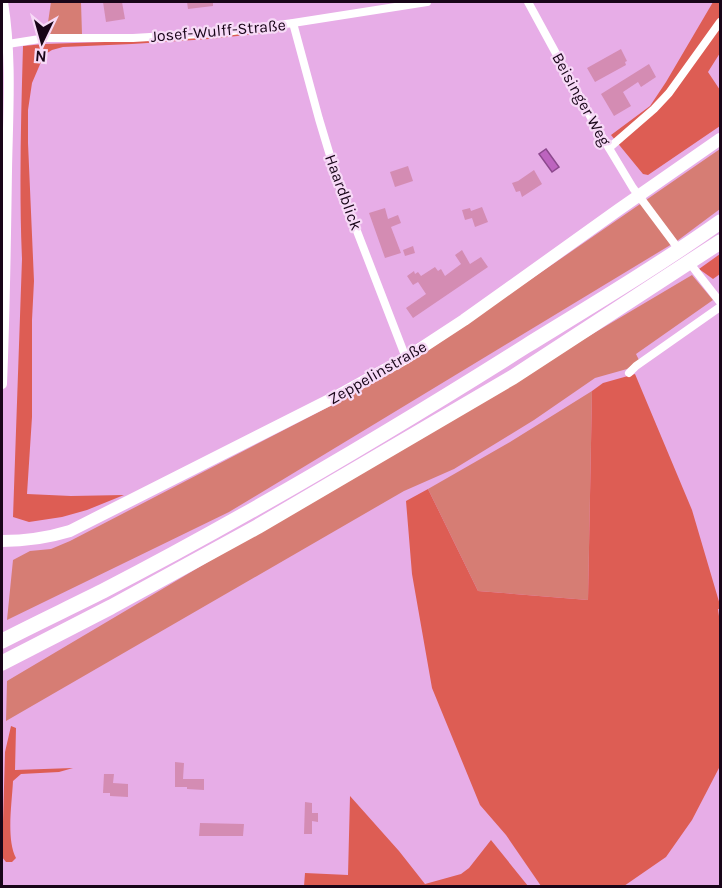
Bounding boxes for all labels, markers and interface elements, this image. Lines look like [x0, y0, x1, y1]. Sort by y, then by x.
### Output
north arrow [12, 12, 72, 72]
street label: Josef-Wulff-Straße [150, 15, 286, 46]
text: N [34, 46, 47, 66]
street label: Beisinger Weg [548, 49, 615, 149]
street label: Haardblick [321, 152, 366, 233]
street label: Zeppelinstraße [325, 337, 430, 408]

